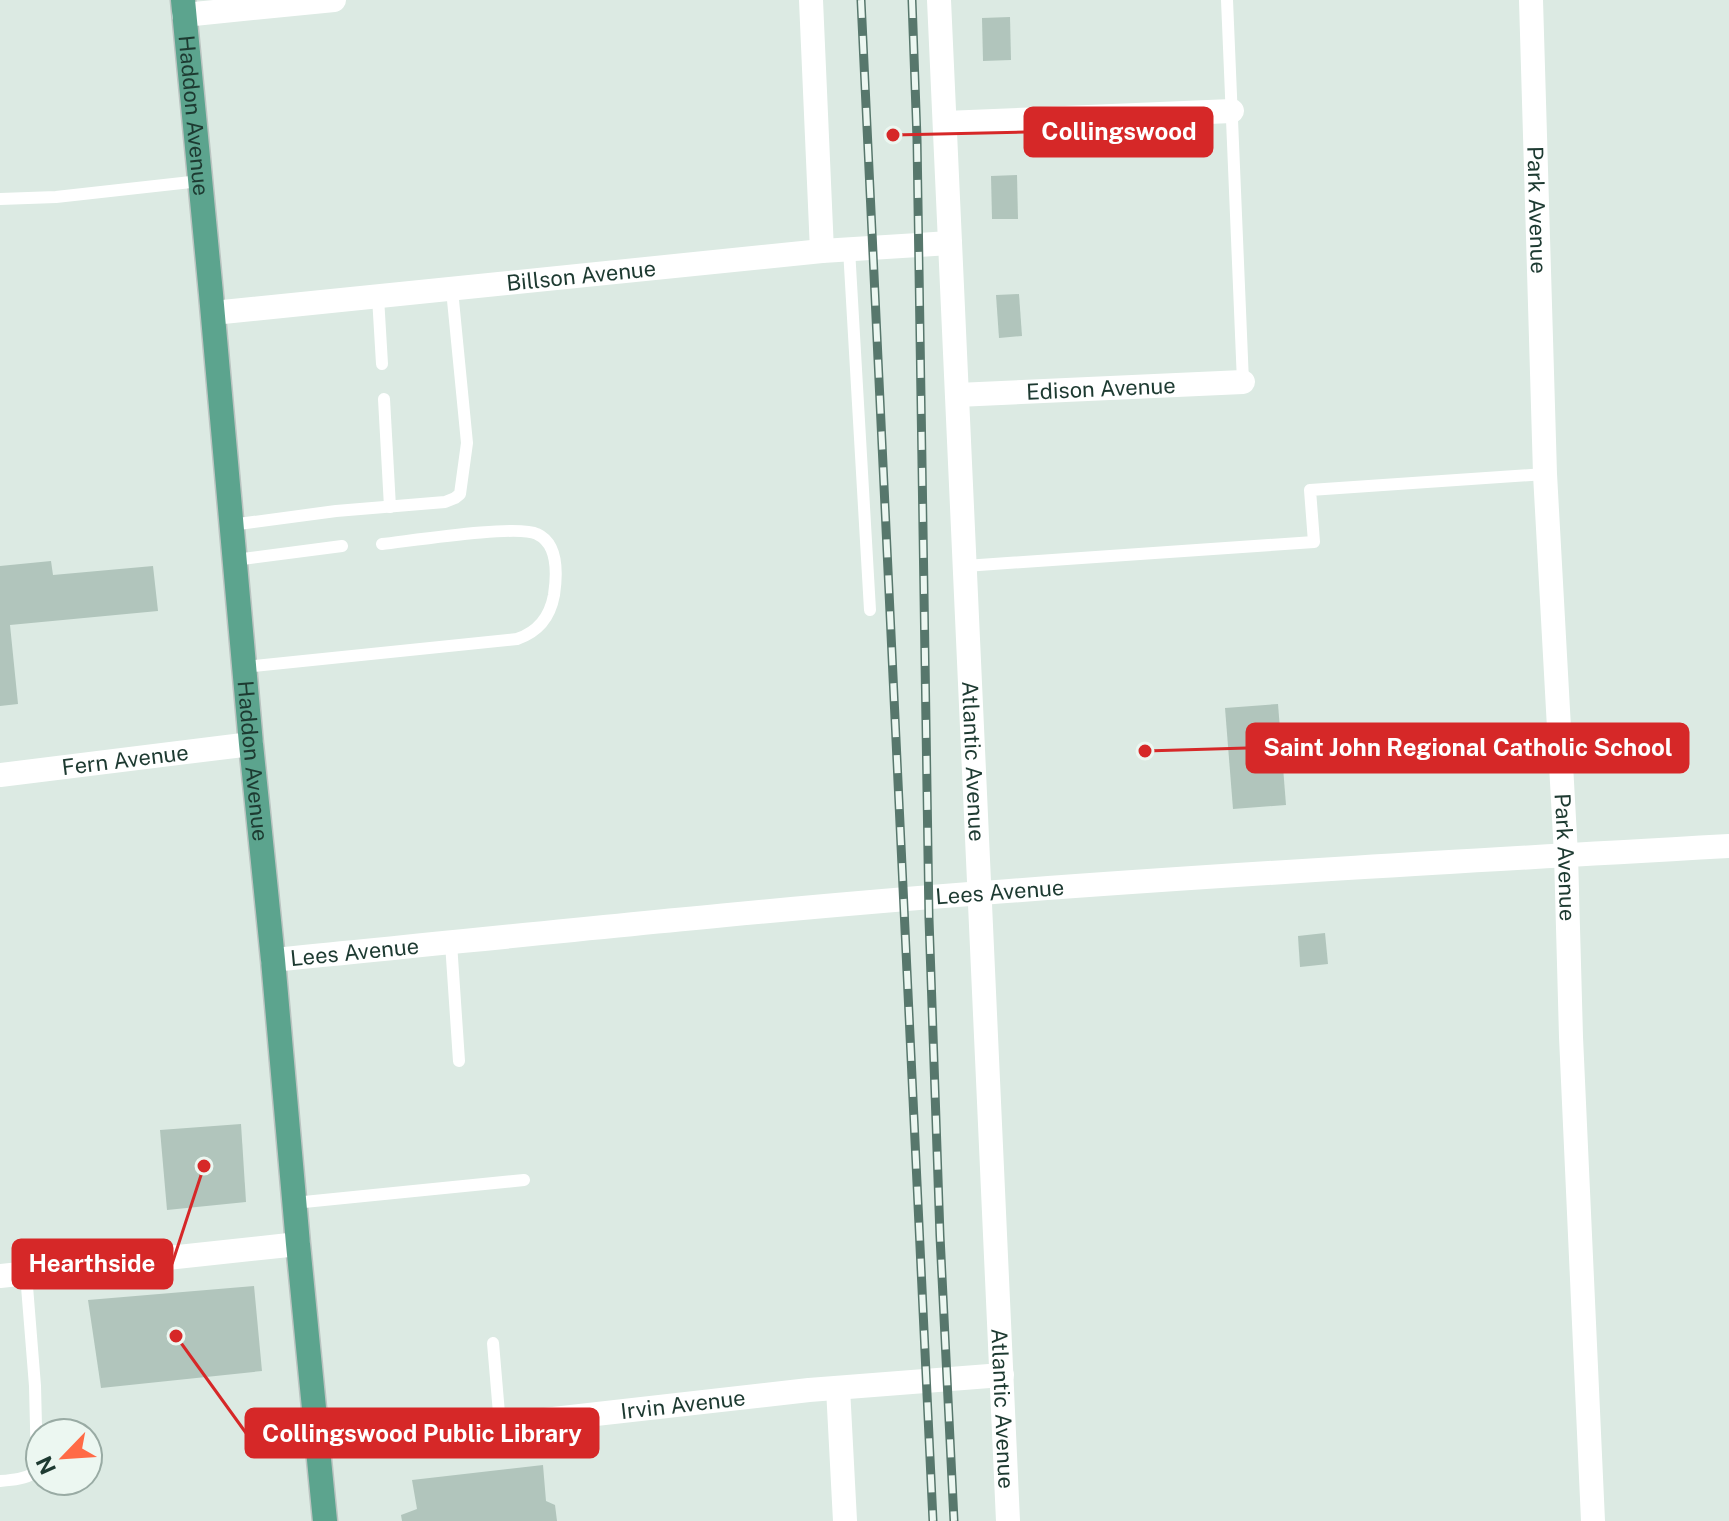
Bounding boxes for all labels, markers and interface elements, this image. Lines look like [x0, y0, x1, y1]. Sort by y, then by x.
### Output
street label: Haddon Avenue [173, 34, 215, 197]
callout: Collingswood [1025, 108, 1212, 156]
text: Collingswood [1041, 117, 1197, 145]
street label: Park Avenue [1522, 146, 1552, 274]
street label: Billson Avenue [505, 255, 657, 296]
street label: Edison Avenue [1026, 372, 1176, 405]
street label: Haddon Avenue [232, 679, 274, 842]
street label: Atlantic Avenue [957, 680, 990, 842]
callout: Saint John Regional Catholic School [1247, 724, 1688, 772]
text: Saint John Regional Catholic School [1263, 733, 1673, 761]
street label: Fern Avenue [60, 739, 190, 780]
street label: Park Avenue [1550, 793, 1581, 922]
street label: Lees Avenue [934, 874, 1065, 910]
street label: Lees Avenue [289, 933, 420, 971]
callout: Hearthside [13, 1240, 172, 1288]
text: Hearthside [29, 1249, 155, 1277]
street label: Atlantic Avenue [986, 1328, 1020, 1489]
street label: Irvin Avenue [619, 1384, 747, 1424]
callout: Collingswood Public Library [246, 1409, 598, 1457]
north arrow [24, 1417, 104, 1497]
text: Collingswood Public Library [262, 1419, 582, 1447]
text: N [30, 1452, 61, 1479]

